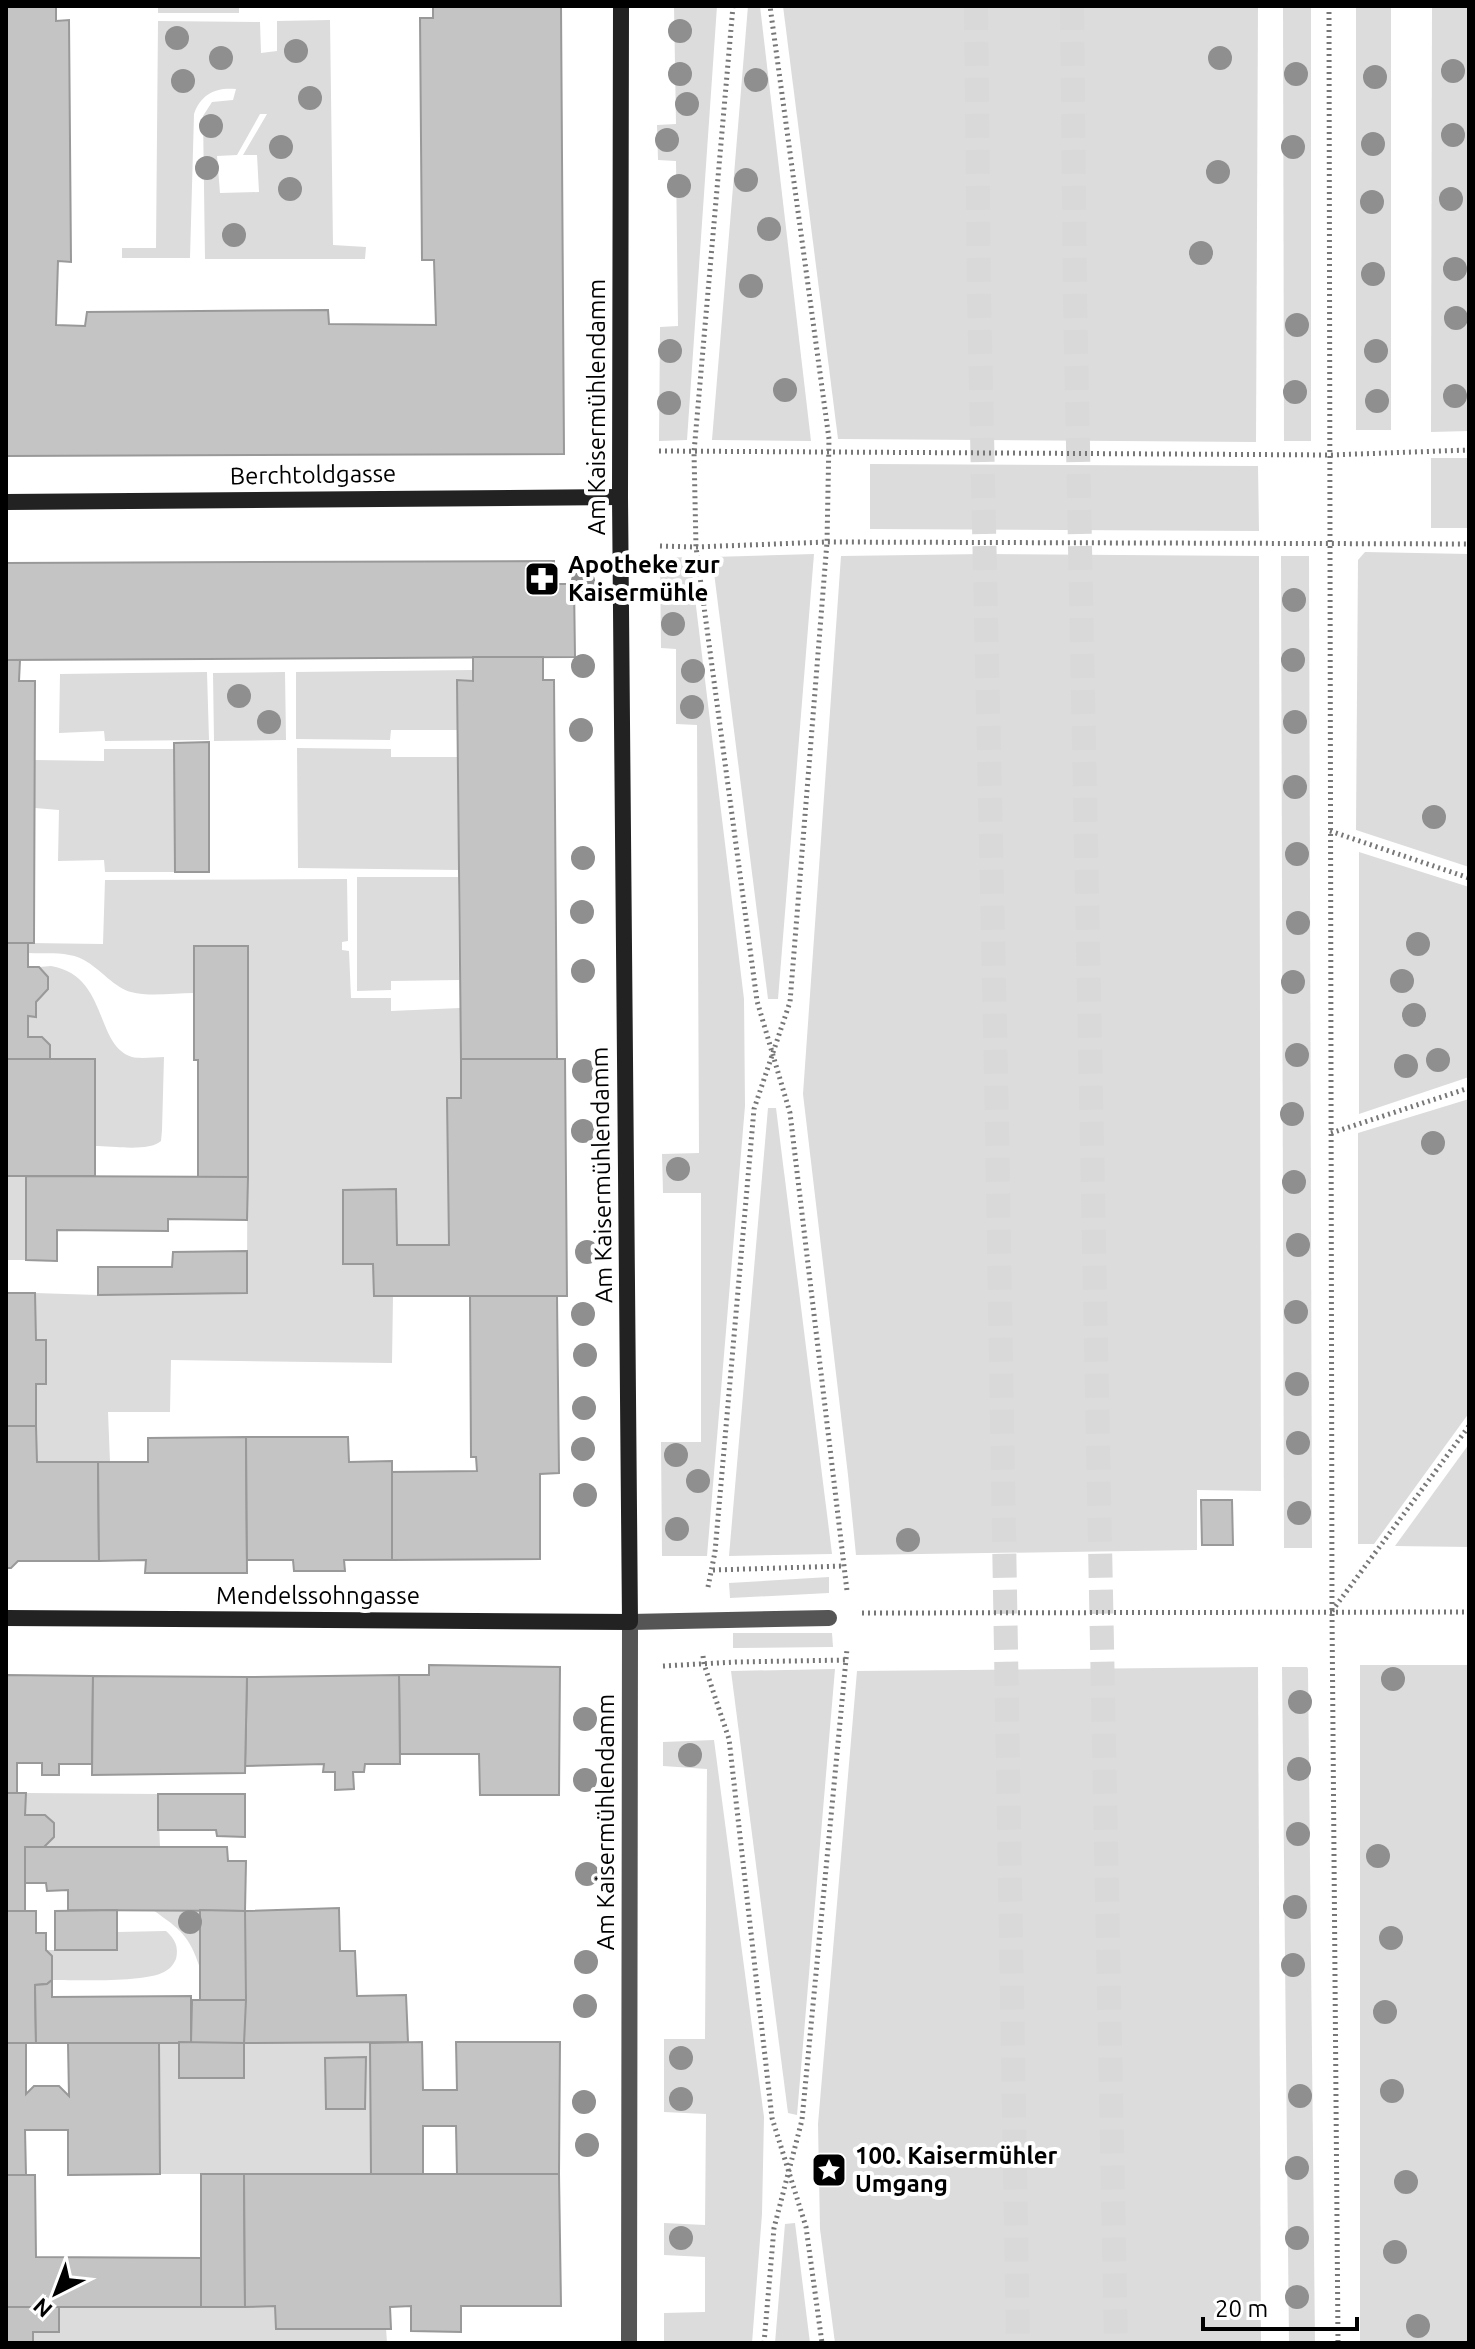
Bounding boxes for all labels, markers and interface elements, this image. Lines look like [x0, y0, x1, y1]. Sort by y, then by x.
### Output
street label: Am Kaisermühlendamm [583, 279, 610, 535]
street label: Berchtoldgasse [230, 460, 396, 489]
place label: Apotheke zur Kaisermühle [568, 551, 720, 606]
pharmacy icon: Apotheke zur Kaisermühle [523, 560, 561, 598]
street label: Am Kaisermühlendamm [586, 1047, 617, 1303]
street label: Mendelssohngasse [216, 1582, 420, 1609]
street label: Am Kaisermühlendamm [592, 1694, 619, 1950]
place label: 100. Kaisermühler Umgang [855, 2142, 1058, 2197]
place icon: 100. Kaisermühler Umgang [810, 2151, 848, 2189]
north arrow [16, 2253, 96, 2333]
scale bar [1203, 2281, 1357, 2331]
text: N [28, 2293, 57, 2323]
text: 20 m [1215, 2295, 1268, 2322]

